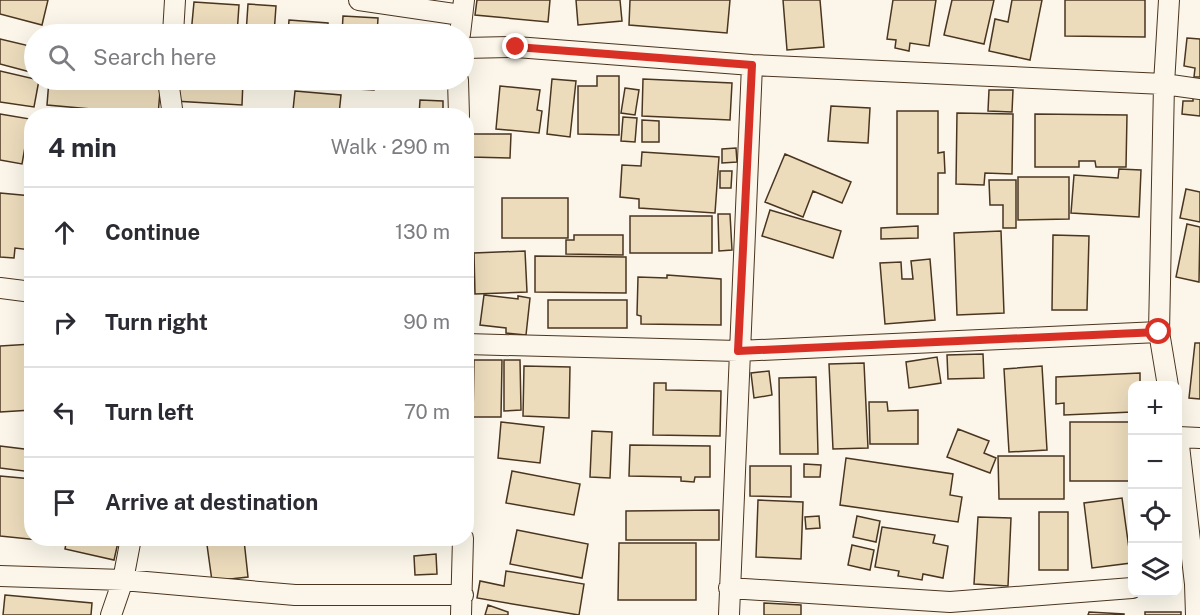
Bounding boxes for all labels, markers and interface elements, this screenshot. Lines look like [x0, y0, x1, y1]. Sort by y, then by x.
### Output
search box [24, 24, 474, 90]
route end [502, 33, 528, 59]
icon: search [45, 41, 78, 74]
text: Search here [93, 44, 217, 70]
text: 4 min [48, 132, 117, 163]
text: Walk · 290 m [331, 135, 450, 159]
icon: ahead [48, 216, 81, 249]
text: Continue [105, 219, 200, 245]
text: 130 m [395, 220, 450, 244]
icon: right [48, 306, 81, 339]
text: Turn right [105, 309, 208, 335]
text: 90 m [403, 310, 450, 334]
route start [1145, 318, 1171, 344]
map controls [1128, 381, 1182, 597]
button: + [1128, 381, 1182, 435]
icon: left [48, 396, 81, 429]
text: Turn left [105, 399, 194, 425]
text: 70 m [404, 400, 450, 424]
button: − [1128, 435, 1182, 489]
icon: arrive [48, 486, 81, 519]
text: Arrive at destination [105, 489, 318, 515]
button: locate [1128, 489, 1182, 543]
button: layers [1128, 543, 1182, 597]

